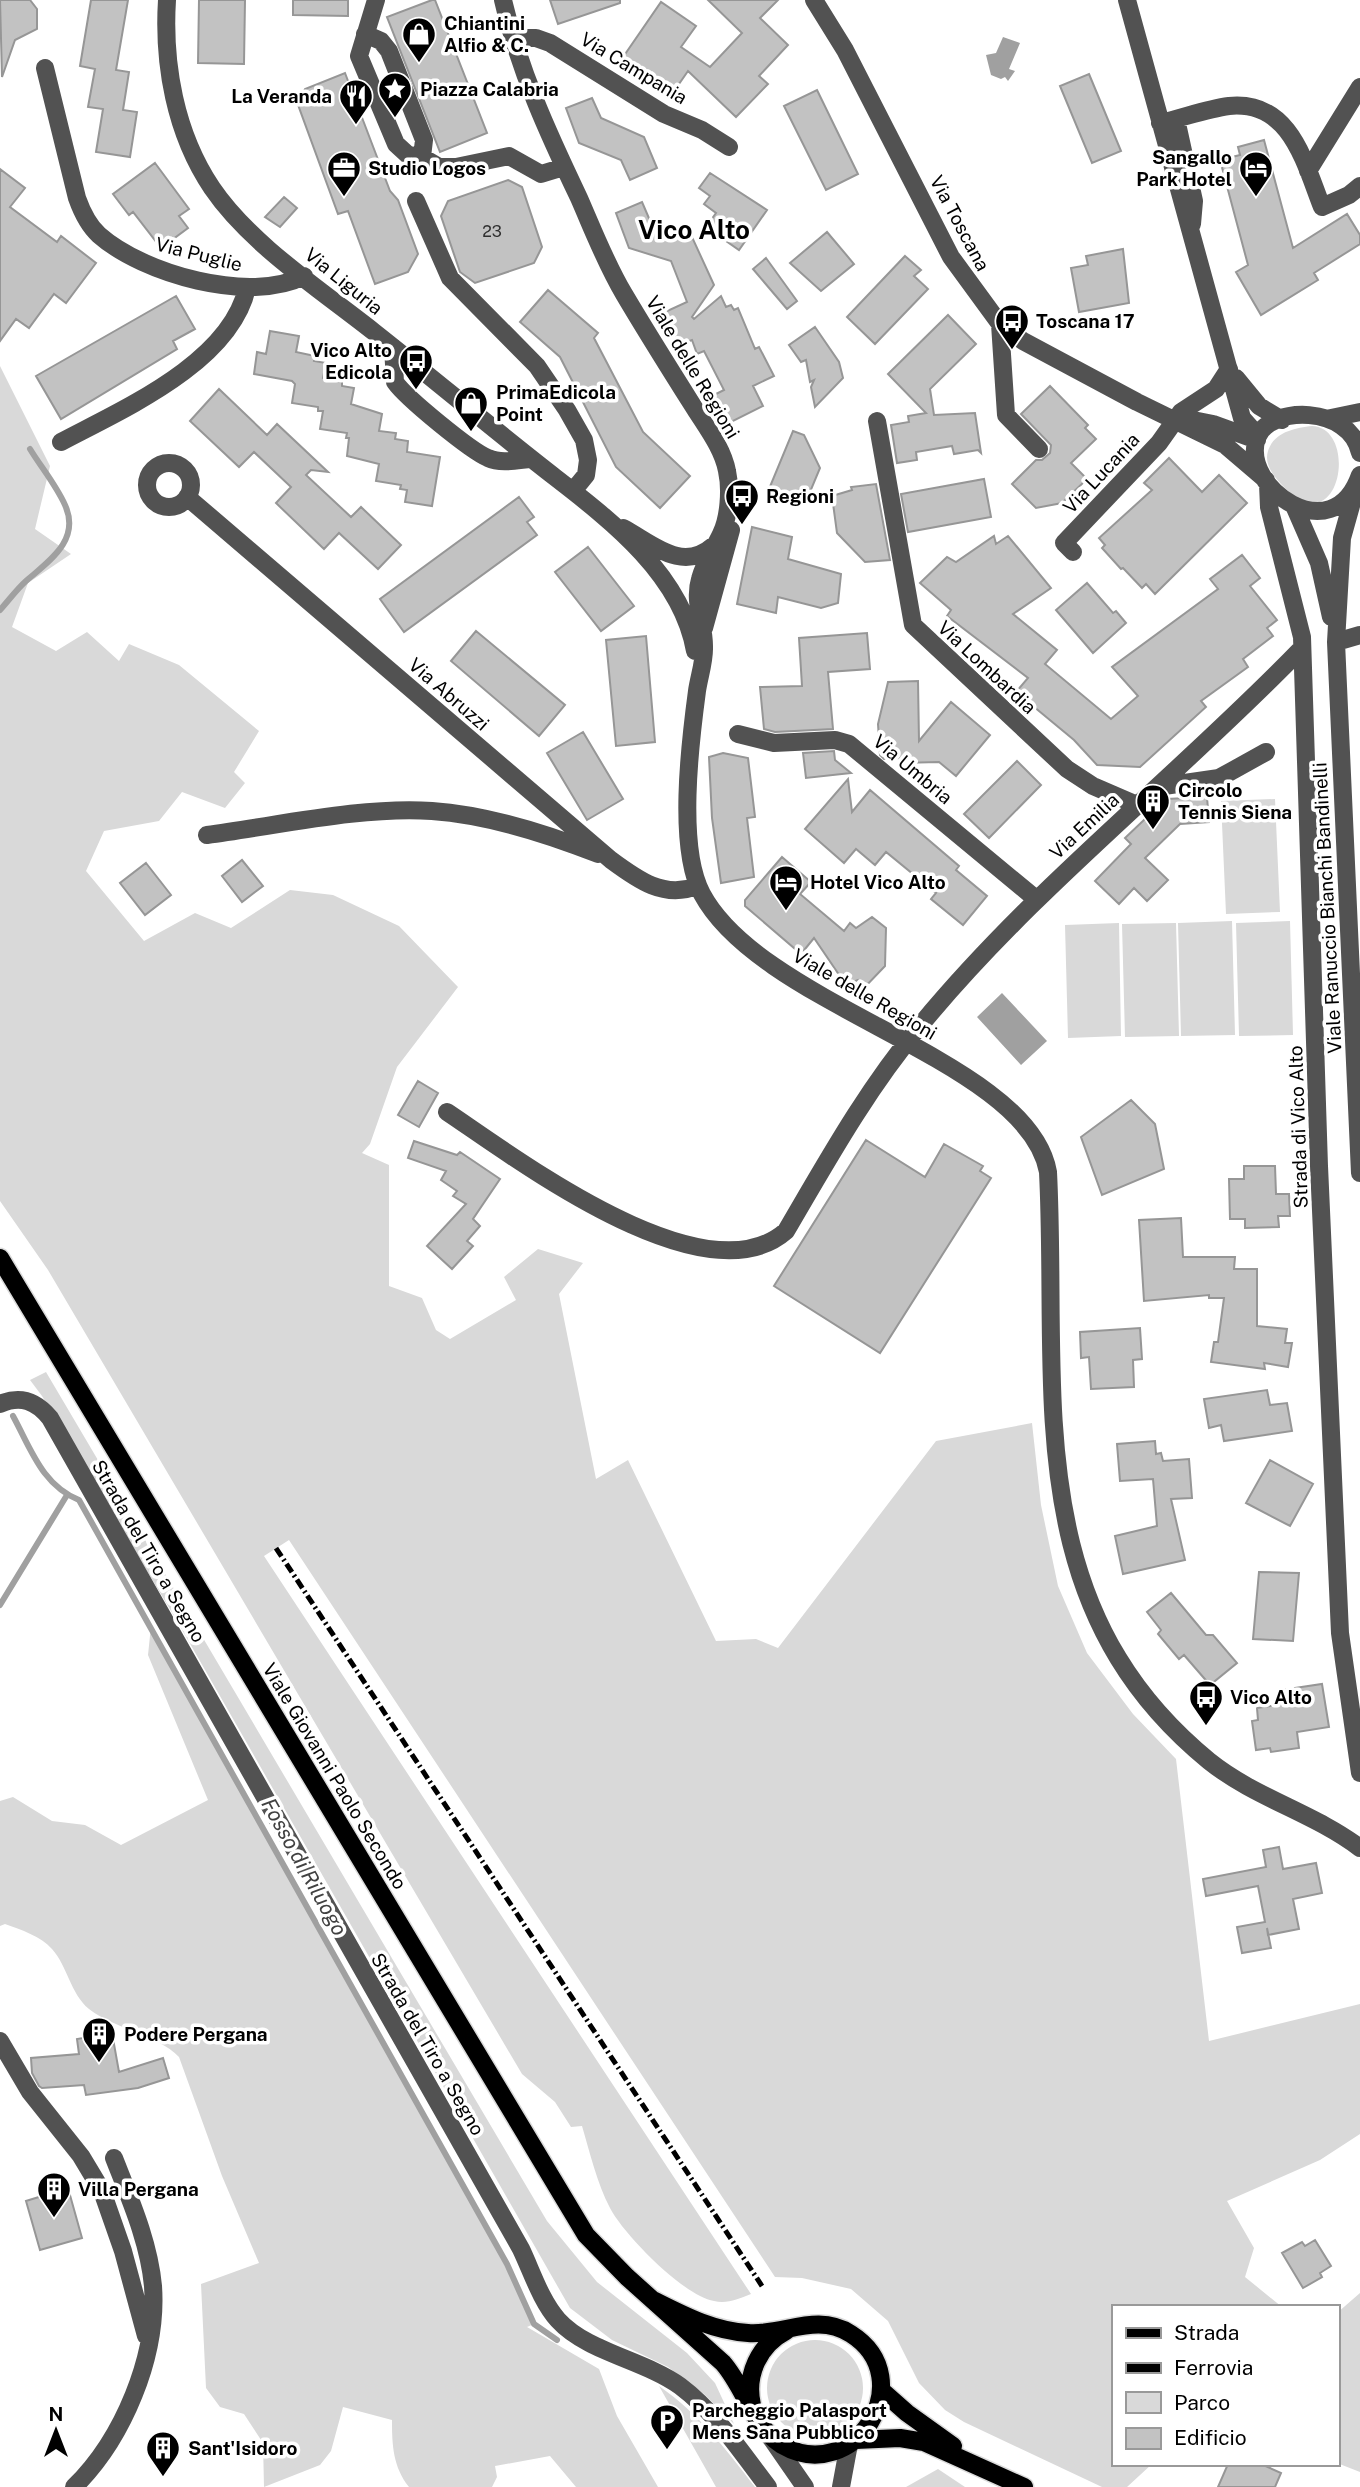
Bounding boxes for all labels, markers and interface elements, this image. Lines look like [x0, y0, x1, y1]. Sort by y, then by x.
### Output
place label: Chiantini Alfio & C. [444, 12, 529, 56]
shop icon: Chiantini Alfio & C. [400, 15, 438, 64]
street label: Via Campania [577, 28, 691, 108]
place icon: Piazza Calabria [376, 70, 414, 119]
restaurant icon: La Veranda [337, 77, 375, 126]
place label: Piazza Calabria [420, 78, 559, 100]
place label: La Veranda [231, 85, 332, 107]
place label: Sangallo Park Hotel [1136, 146, 1232, 190]
office icon: Studio Logos [325, 149, 363, 198]
hotel icon: Sangallo Park Hotel [1237, 149, 1275, 198]
place label: Studio Logos [368, 157, 486, 179]
street label: Via Toscana [926, 171, 994, 275]
district label: Vico Alto [638, 214, 750, 245]
house number: 23 [482, 222, 502, 241]
street label: Via Puglie [153, 233, 245, 275]
street label: Via Liguria [301, 243, 387, 319]
street label: Viale delle Regioni [642, 292, 744, 442]
bus stop icon: Toscana 17 [993, 302, 1031, 351]
place label: Toscana 17 [1036, 310, 1135, 332]
place label: Vico Alto Edicola [310, 339, 392, 383]
bus stop icon: Vico Alto Edicola [397, 342, 435, 391]
place label: PrimaEdicola Point [496, 381, 616, 425]
shop icon: PrimaEdicola Point [452, 384, 490, 433]
street label: Via Lucania [1058, 428, 1144, 518]
bus stop icon: Regioni [723, 477, 761, 526]
place label: Regioni [766, 485, 834, 507]
street label: Via Lombardia [933, 616, 1041, 718]
street label: Via Abruzzi [404, 653, 494, 735]
street label: Via Umbria [869, 730, 957, 808]
street label: Viale Ranuccio Bianchi Bandinelli [1308, 762, 1346, 1054]
place label: Circolo Tennis Siena [1178, 779, 1292, 823]
building icon: Circolo Tennis Siena [1134, 782, 1172, 831]
street label: Via Emilia [1045, 789, 1123, 863]
hotel icon: Hotel Vico Alto [767, 863, 805, 912]
place label: Hotel Vico Alto [810, 871, 946, 893]
street label: Viale delle Regioni [789, 944, 941, 1044]
street label: Strada di Vico Alto [1284, 1045, 1312, 1209]
street label: Strada del Tiro a Segno [88, 1456, 210, 1646]
street label: Viale Giovanni Paolo Secondo [259, 1659, 411, 1893]
bus stop icon: Vico Alto [1187, 1678, 1225, 1727]
place label: Vico Alto [1230, 1686, 1312, 1708]
water label: Fosso di Riluogo [256, 1794, 353, 1940]
street label: Strada del Tiro a Segno [367, 1949, 489, 2139]
building icon: Podere Pergana [80, 2015, 118, 2064]
place label: Podere Pergana [124, 2023, 268, 2045]
building icon: Villa Pergana [35, 2170, 73, 2219]
place label: Villa Pergana [78, 2178, 199, 2200]
legend [1112, 2305, 1339, 2466]
text: Strada [1174, 2320, 1239, 2345]
text: Ferrovia [1174, 2355, 1253, 2380]
text: Parco [1174, 2390, 1230, 2415]
north arrow [21, 2396, 91, 2466]
place label: Parcheggio Palasport Mens Sana Pubblico [692, 2399, 887, 2443]
parking icon: Parcheggio Palasport Mens Sana Pubblico [648, 2402, 686, 2451]
text: N [49, 2403, 63, 2425]
text: Edificio [1174, 2425, 1247, 2450]
building icon: Sant'Isidoro [144, 2429, 182, 2478]
place label: Sant'Isidoro [188, 2437, 298, 2459]

